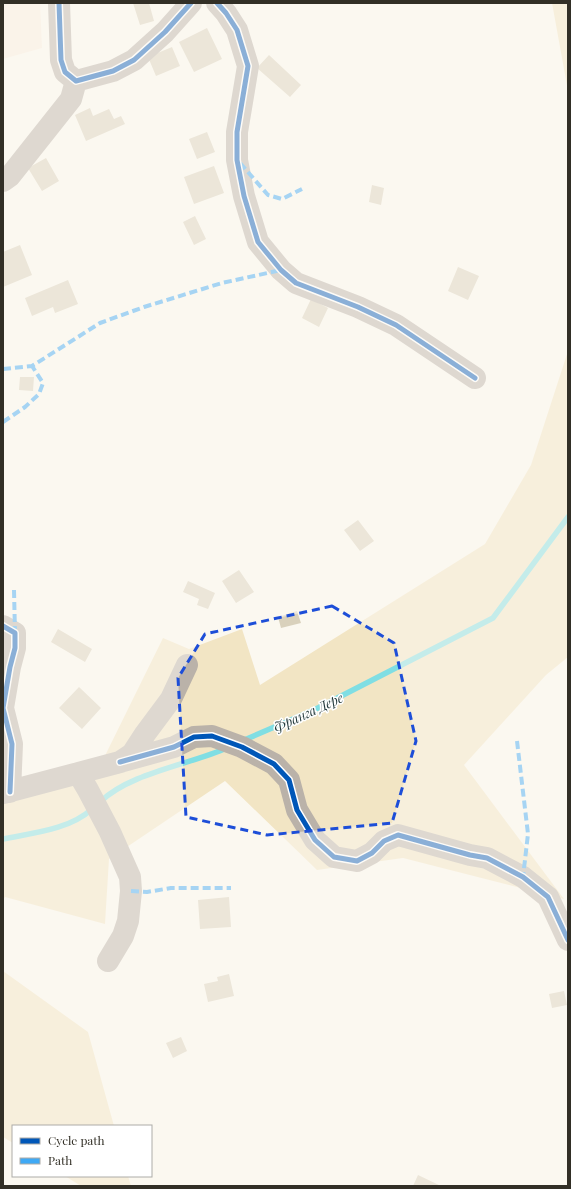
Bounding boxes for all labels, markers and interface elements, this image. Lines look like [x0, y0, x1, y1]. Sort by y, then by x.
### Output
water label: Франга Дере [270, 688, 346, 736]
legend [12, 1125, 152, 1177]
text: Cycle path [48, 1132, 105, 1148]
text: Path [48, 1152, 72, 1168]

